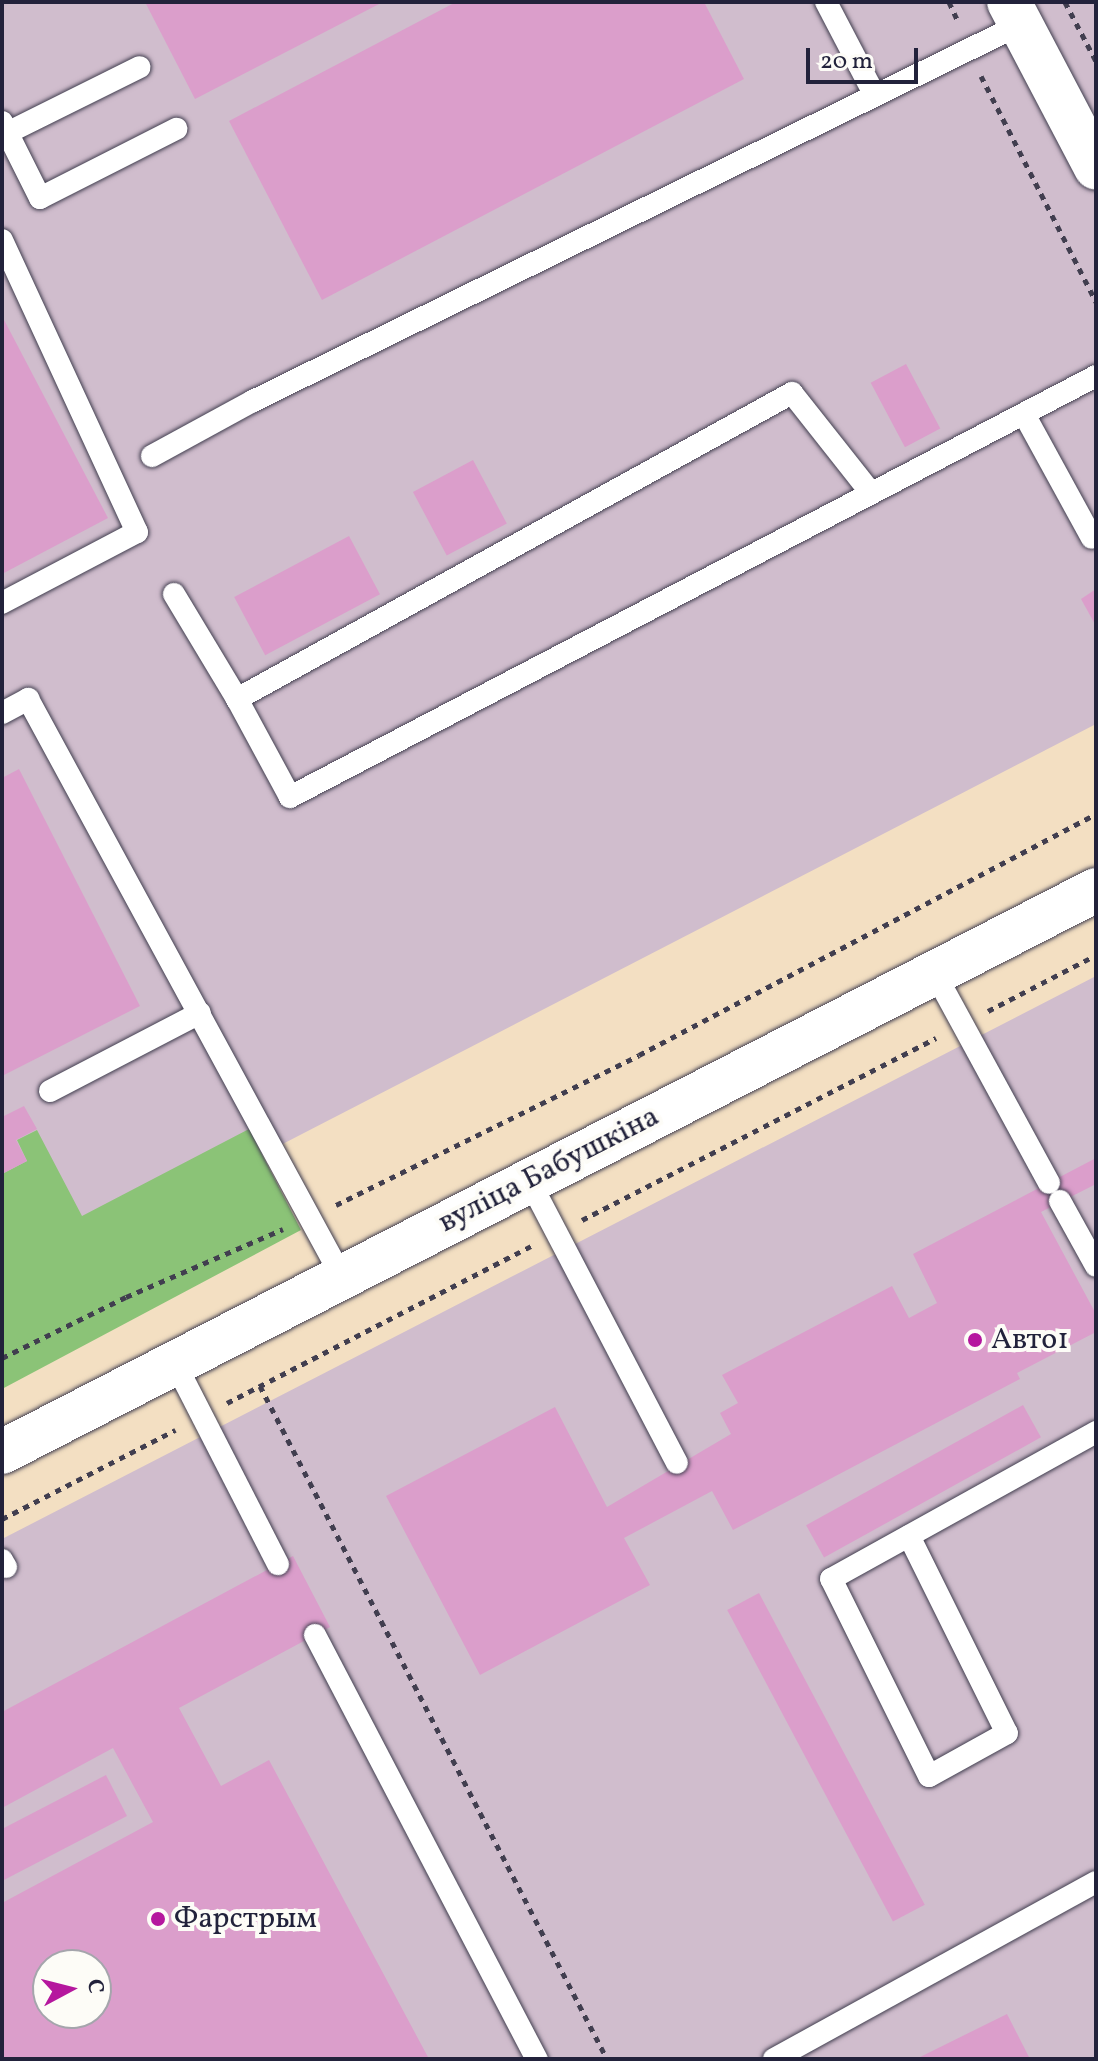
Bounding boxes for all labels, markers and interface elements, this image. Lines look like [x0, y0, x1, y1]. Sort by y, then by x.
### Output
scale bar [810, 32, 922, 82]
text: 20 m [820, 45, 873, 79]
street label: вуліца Бабушкіна [433, 1099, 665, 1241]
place label: Авто1 [991, 1322, 1069, 1358]
marker: Авто1 [966, 1331, 984, 1349]
place label: Фарстрым [174, 1901, 317, 1937]
marker: Фарстрым [149, 1910, 167, 1928]
north arrow [32, 1949, 112, 2029]
text: С [78, 1977, 111, 1995]

